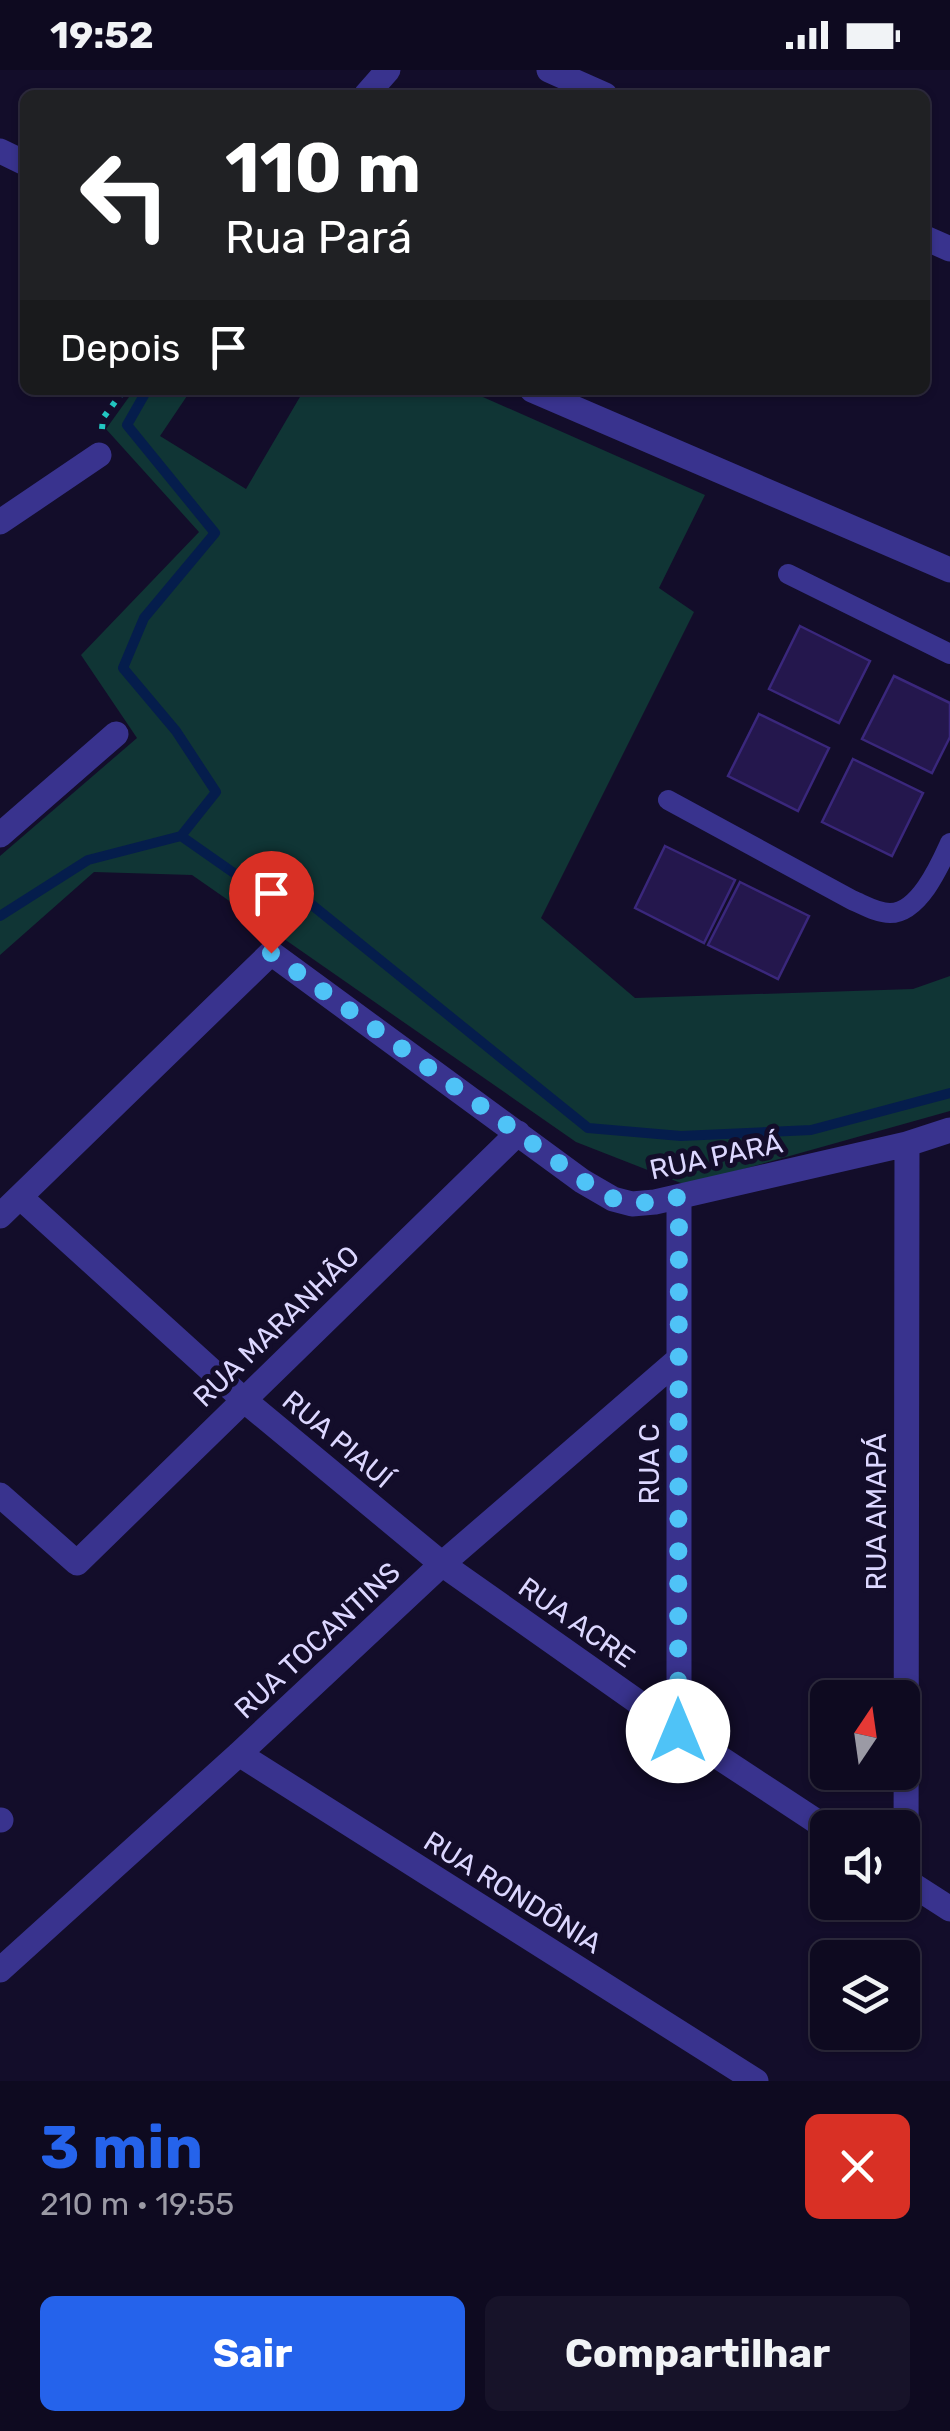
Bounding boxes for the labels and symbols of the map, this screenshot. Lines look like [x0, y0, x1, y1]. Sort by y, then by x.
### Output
pin [229, 851, 314, 954]
street label: RUA PARÁ [647, 1126, 786, 1187]
street label: RUA MARANHÃO [187, 1239, 366, 1414]
street label: RUA PIAUÍ [276, 1384, 401, 1496]
street label: RUA C [633, 1423, 666, 1505]
street label: RUA AMAPÁ [860, 1433, 893, 1591]
street label: RUA TOCANTINS [228, 1555, 407, 1725]
street label: RUA ACRE [512, 1570, 641, 1674]
position arrow [626, 1679, 730, 1783]
north arrow [810, 1680, 920, 1790]
street label: RUA RONDÔNIA [418, 1825, 608, 1960]

